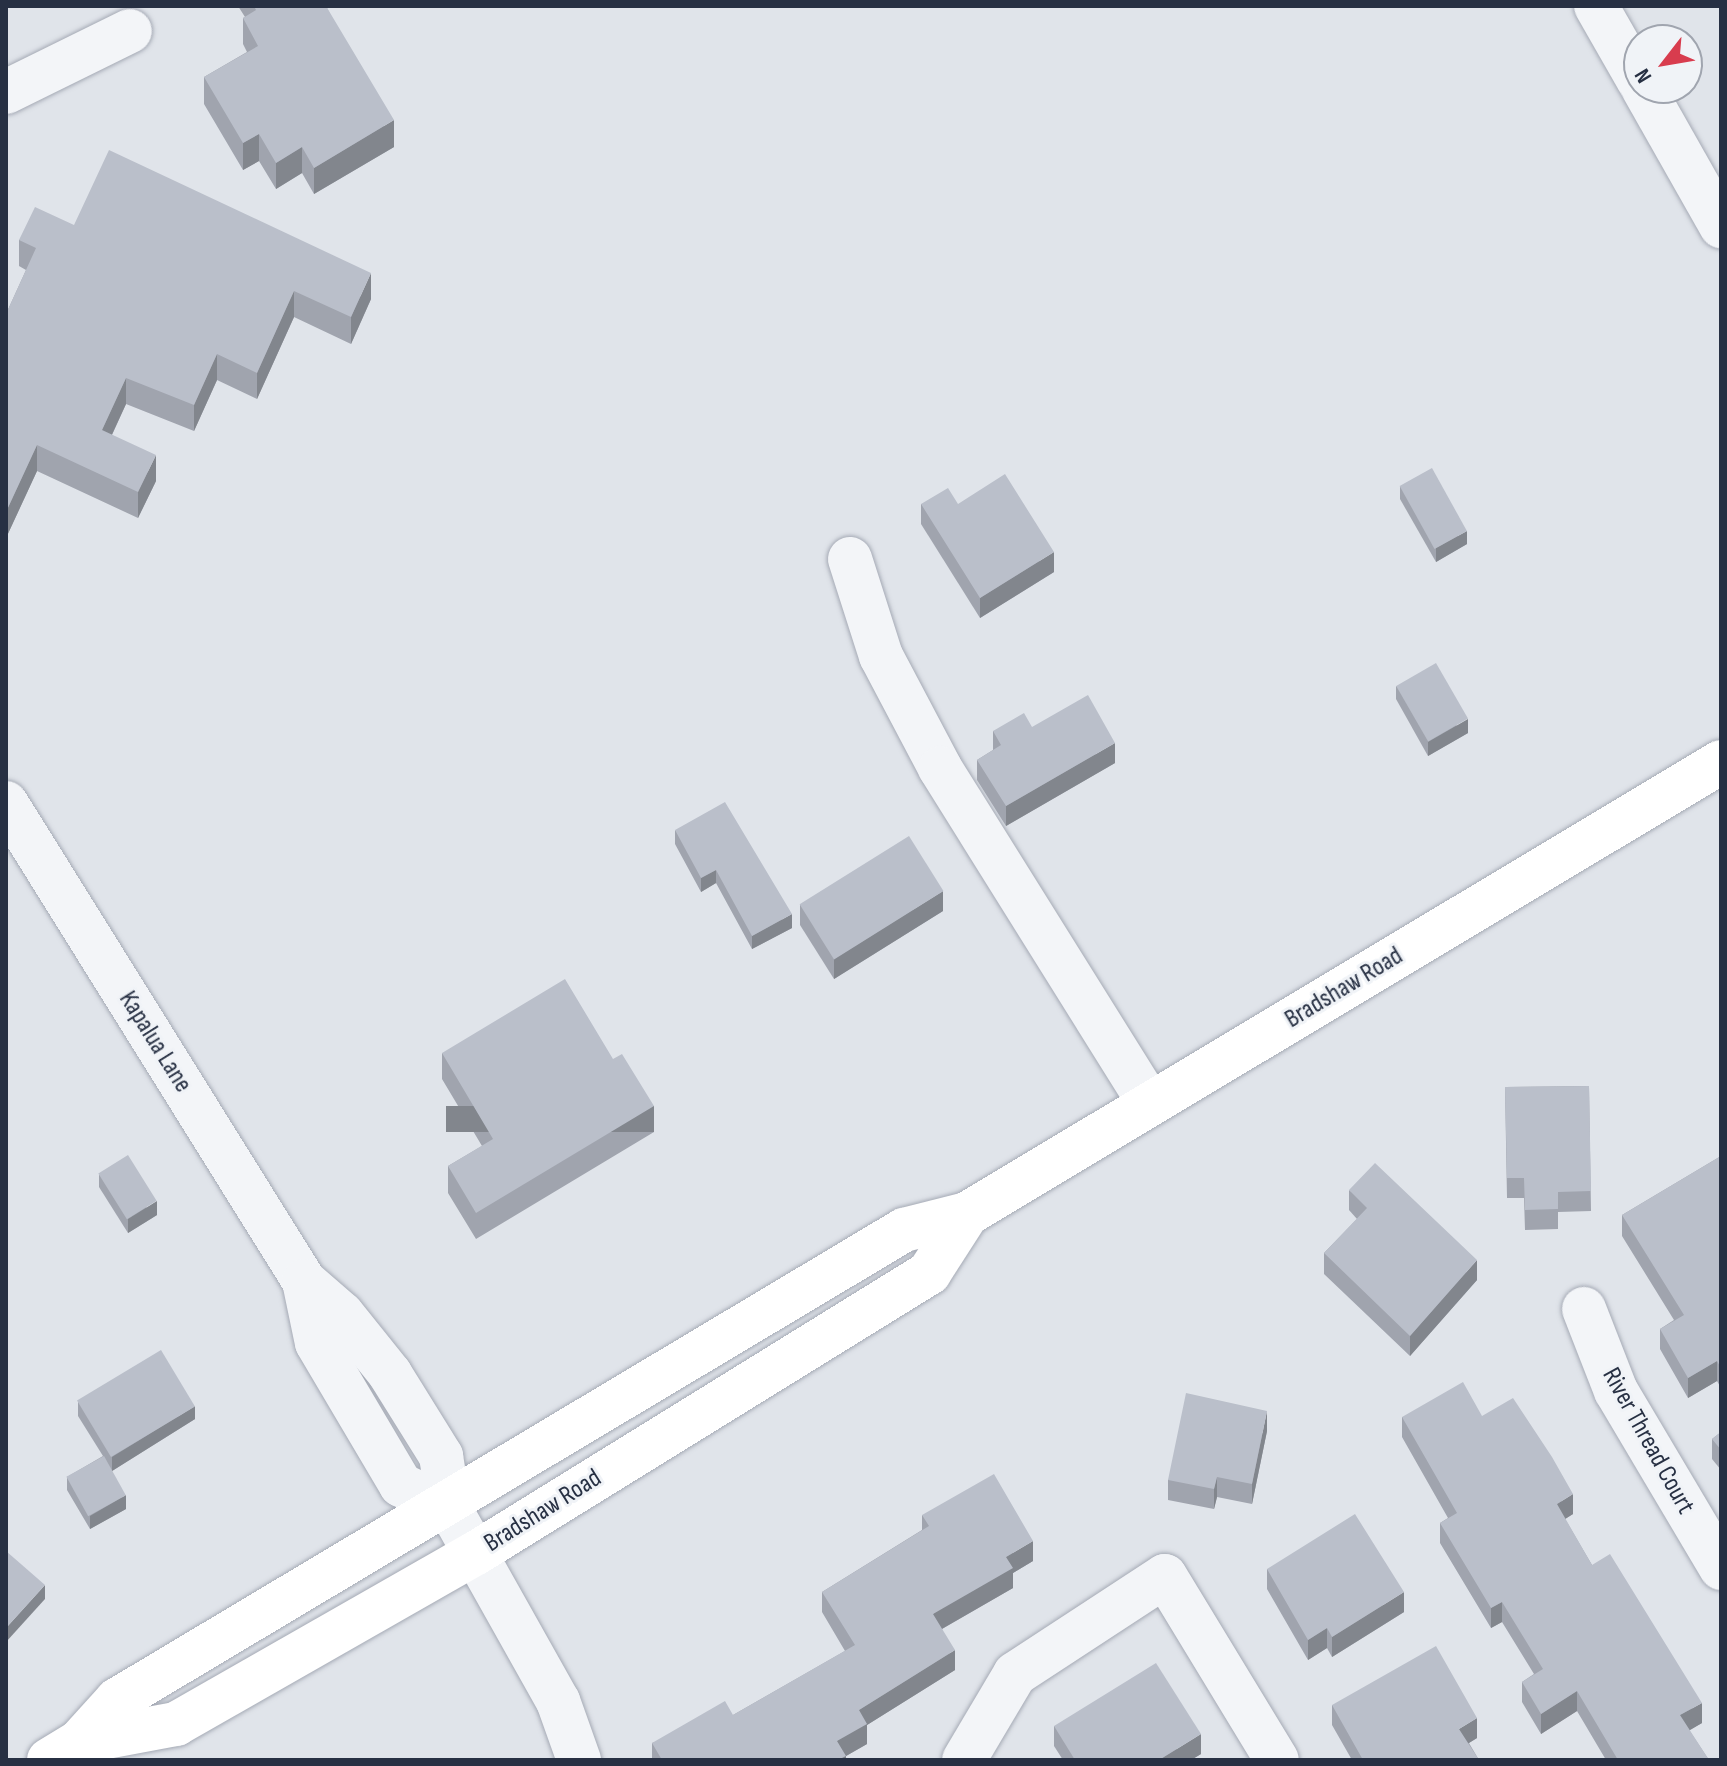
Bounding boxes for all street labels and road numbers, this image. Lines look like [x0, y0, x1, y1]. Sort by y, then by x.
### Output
street label: Bradshaw Road [1279, 941, 1409, 1035]
street label: Kapalua Lane [112, 986, 198, 1098]
street label: River Thread Court [1595, 1362, 1701, 1520]
street label: Bradshaw Road [479, 1463, 607, 1559]

